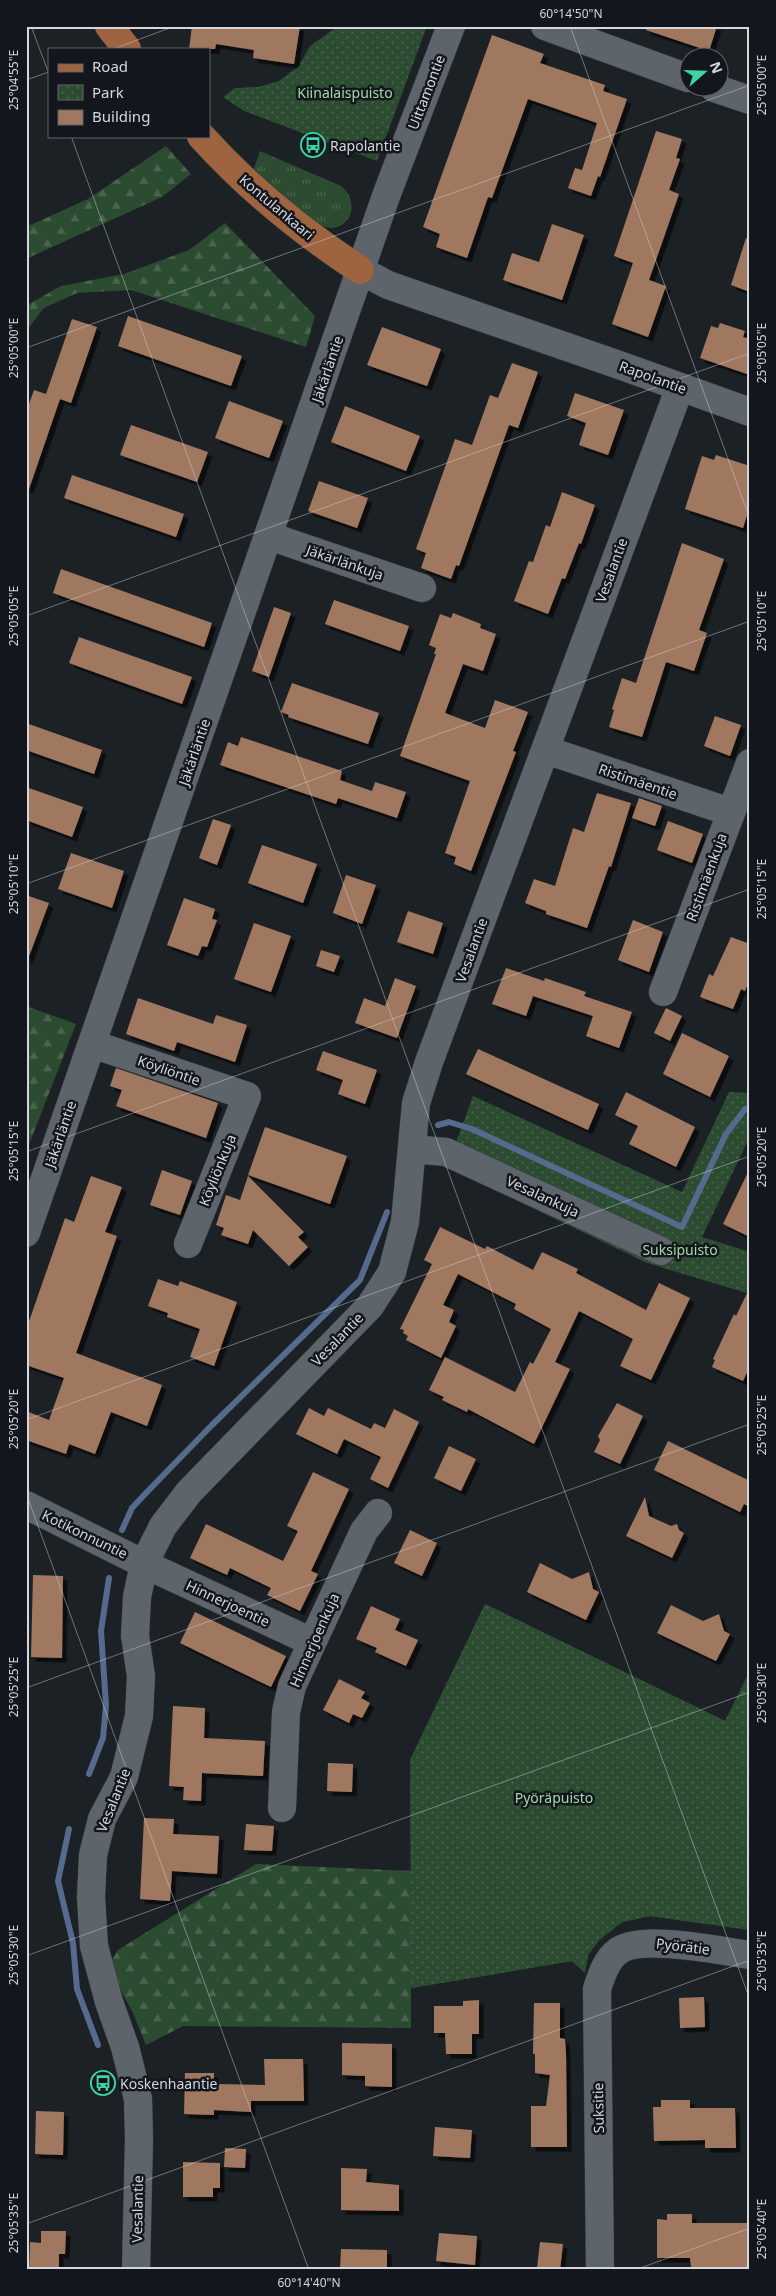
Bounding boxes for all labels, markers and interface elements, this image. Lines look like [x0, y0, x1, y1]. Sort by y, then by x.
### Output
text: 60°14'50"N [539, 5, 603, 22]
legend [48, 48, 210, 138]
north arrow [678, 48, 728, 98]
text: 25°04'55"E [5, 50, 22, 110]
street label: Uittamontie [403, 52, 449, 132]
text: 25°05'00"E [753, 55, 770, 115]
text: Road [92, 56, 128, 76]
text: N [706, 59, 728, 76]
text: Park [92, 82, 124, 102]
park label: Kiinalaispuisto [297, 83, 393, 102]
text: Building [92, 106, 150, 126]
bus stop icon: Rapolantie [300, 132, 326, 158]
place label: Rapolantie [330, 136, 400, 155]
street label: Kontulankaari [236, 170, 318, 244]
text: 25°05'00"E [5, 318, 22, 378]
text: 25°05'05"E [753, 323, 770, 383]
street label: Jäkärläntie [306, 333, 347, 407]
street label: Rapolantie [617, 356, 689, 398]
street label: Vesalantie [591, 535, 631, 605]
street label: Jäkärlänkuja [302, 539, 386, 584]
text: 25°05'05"E [5, 586, 22, 646]
text: 25°05'10"E [753, 591, 770, 651]
street label: Jäkärläntie [173, 716, 214, 790]
street label: Ristimäentie [596, 759, 680, 803]
street label: Ristimäenkuja [681, 830, 731, 924]
text: 25°05'10"E [5, 854, 22, 914]
text: 25°05'15"E [753, 859, 770, 919]
street label: Vesalantie [451, 915, 491, 985]
street label: Köyliöntie [135, 1050, 203, 1090]
street label: Jäkärläntie [39, 1098, 80, 1172]
text: 25°05'15"E [5, 1121, 22, 1181]
text: 25°05'20"E [753, 1127, 770, 1187]
street label: Köyliönkuja [194, 1131, 240, 1209]
street label: Vesalankuja [504, 1171, 582, 1221]
park label: Suksipuisto [642, 1240, 718, 1259]
street label: Vesalantie [307, 1308, 367, 1370]
text: 25°05'20"E [5, 1389, 22, 1449]
text: 25°05'25"E [753, 1395, 770, 1455]
street label: Kotikonnuntie [39, 1505, 131, 1563]
street label: Hinnerjoentie [183, 1575, 273, 1631]
street label: Hinnerjoenkuja [285, 1590, 343, 1690]
text: 25°05'25"E [5, 1657, 22, 1717]
text: 25°05'30"E [753, 1663, 770, 1723]
street label: Vesalantie [92, 1765, 134, 1835]
park label: Pyöräpuisto [515, 1788, 593, 1807]
text: 25°05'30"E [5, 1925, 22, 1985]
text: 25°05'35"E [753, 1931, 770, 1991]
street label: Pyörätie [655, 1933, 711, 1959]
bus stop icon: Koskenhaantie [90, 2070, 116, 2096]
place label: Koskenhaantie [120, 2074, 218, 2093]
street label: Suksitie [588, 2082, 608, 2134]
street label: Vesalantie [127, 2175, 147, 2243]
text: 25°05'35"E [5, 2193, 22, 2253]
text: 25°05'40"E [753, 2199, 770, 2259]
text: 60°14'40"N [277, 2274, 341, 2291]

